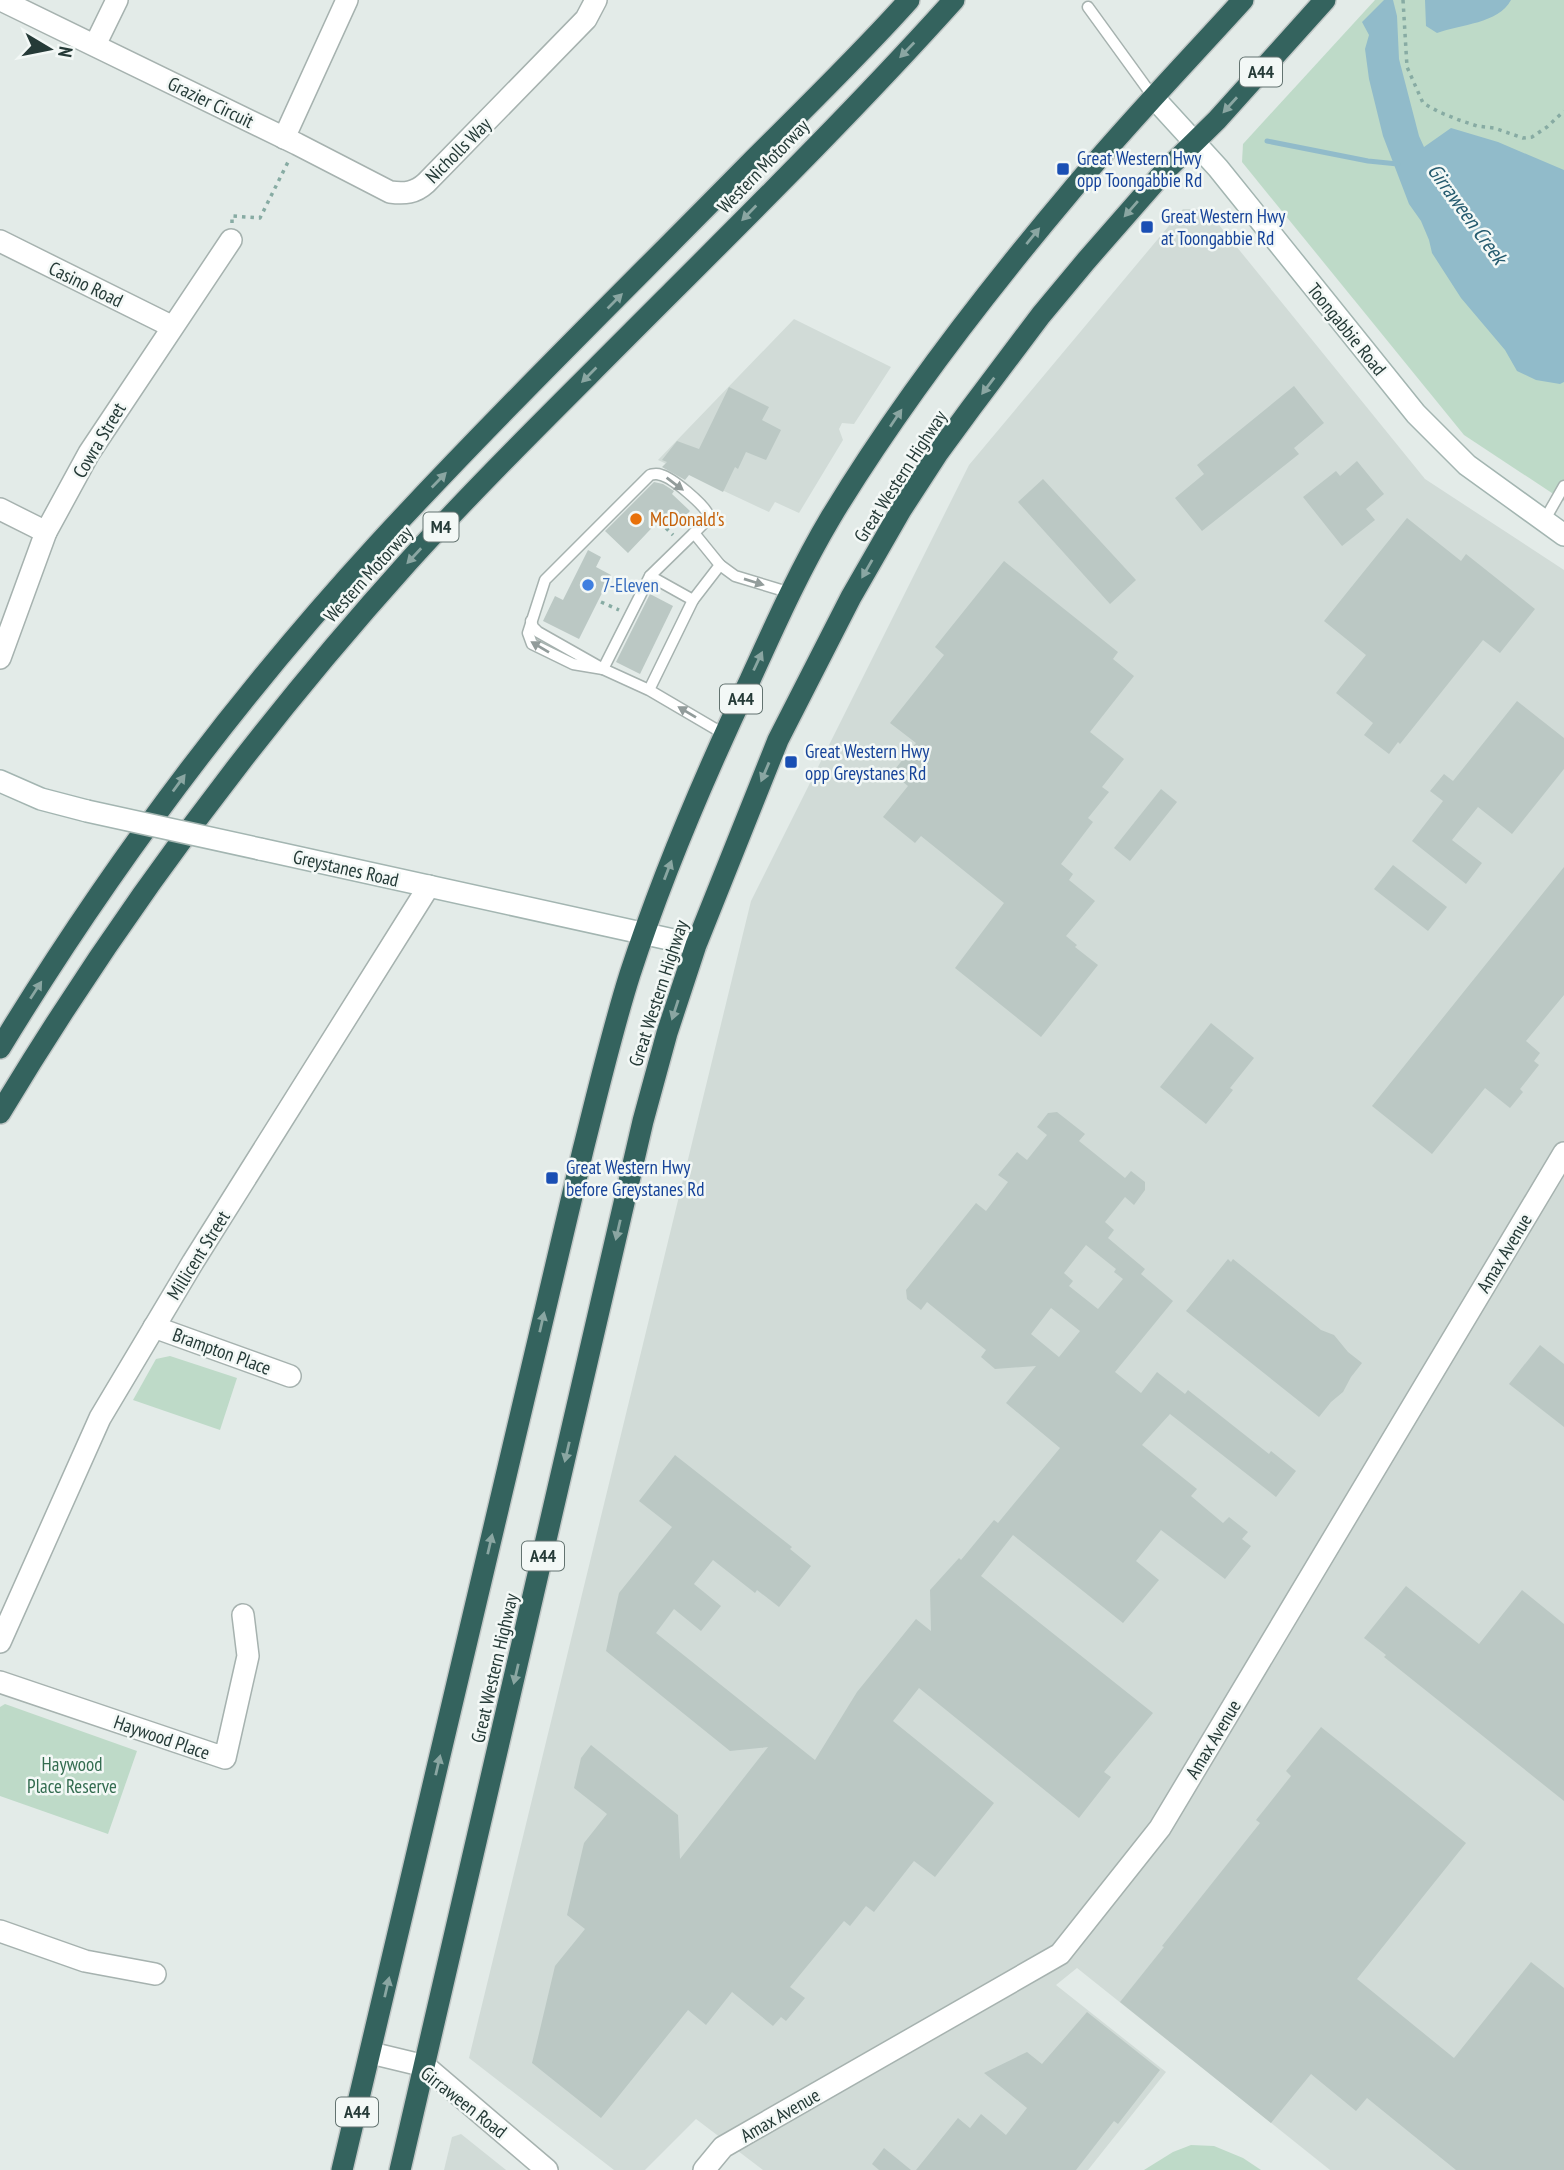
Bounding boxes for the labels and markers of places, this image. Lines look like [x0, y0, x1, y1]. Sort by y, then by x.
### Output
place label: Great Western Hwy opp Toongabbie Rd [1077, 146, 1202, 192]
marker: Great Western Hwy opp Toongabbie Rd [1055, 161, 1071, 177]
place label: Great Western Hwy at Toongabbie Rd [1161, 204, 1286, 250]
marker: Great Western Hwy at Toongabbie Rd [1139, 219, 1155, 235]
place label: McDonald's [650, 507, 725, 531]
marker: McDonald's [628, 511, 644, 527]
place label: 7-Eleven [602, 573, 659, 597]
marker: 7-Eleven [580, 577, 596, 593]
place label: Great Western Hwy opp Greystanes Rd [805, 739, 930, 785]
marker: Great Western Hwy opp Greystanes Rd [783, 754, 799, 770]
place label: Great Western Hwy before Greystanes Rd [566, 1155, 705, 1201]
marker: Great Western Hwy before Greystanes Rd [544, 1170, 560, 1186]

